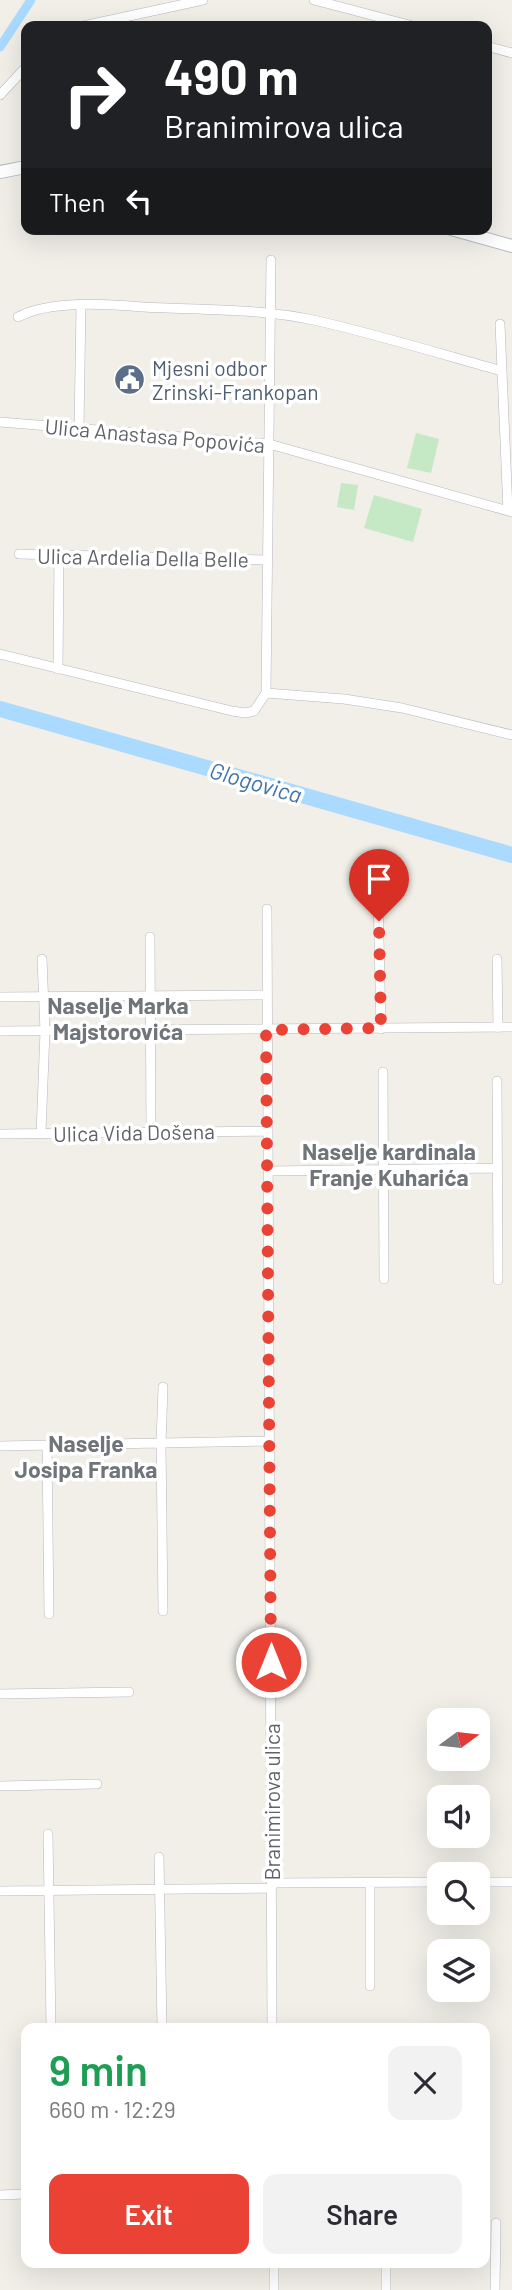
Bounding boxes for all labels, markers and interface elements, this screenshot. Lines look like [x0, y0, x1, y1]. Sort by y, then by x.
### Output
text: 490 m [164, 46, 298, 105]
icon: right [49, 49, 140, 140]
text: Branimirova ulica [164, 106, 404, 144]
icon: left [120, 182, 158, 220]
text: Then [49, 186, 106, 217]
place label: Mjesni odbor Zrinski-Frankopan [152, 355, 319, 404]
public building icon: Mjesni odbor Zrinski-Frankopan [112, 362, 146, 396]
street label: Ulica Anastasa Popovića [44, 413, 266, 457]
street label: Ulica Ardelia Della Belle [37, 543, 249, 571]
water label: Glogovica [207, 755, 305, 809]
pin [349, 849, 409, 921]
icon: arrive [360, 860, 398, 898]
district label: Naselje Marka Majstorovića [47, 991, 189, 1045]
street label: Ulica Vida Došena [53, 1118, 215, 1146]
district label: Naselje kardinala Franje Kuharića [302, 1137, 476, 1191]
district label: Naselje Josipa Franka [15, 1429, 157, 1483]
position arrow [234, 1625, 308, 1699]
north arrow [427, 1708, 490, 1771]
map controls [427, 1708, 490, 2002]
street label: Branimirova ulica [259, 1723, 284, 1881]
button: sound [427, 1785, 490, 1848]
button: search [427, 1862, 490, 1925]
button: layers [427, 1939, 490, 2002]
text: 9 min [49, 2044, 148, 2094]
button: close [388, 2046, 462, 2120]
text: 660 m · 12:29 [49, 2095, 176, 2123]
button: Exit [49, 2174, 249, 2254]
button: Share [263, 2174, 462, 2254]

